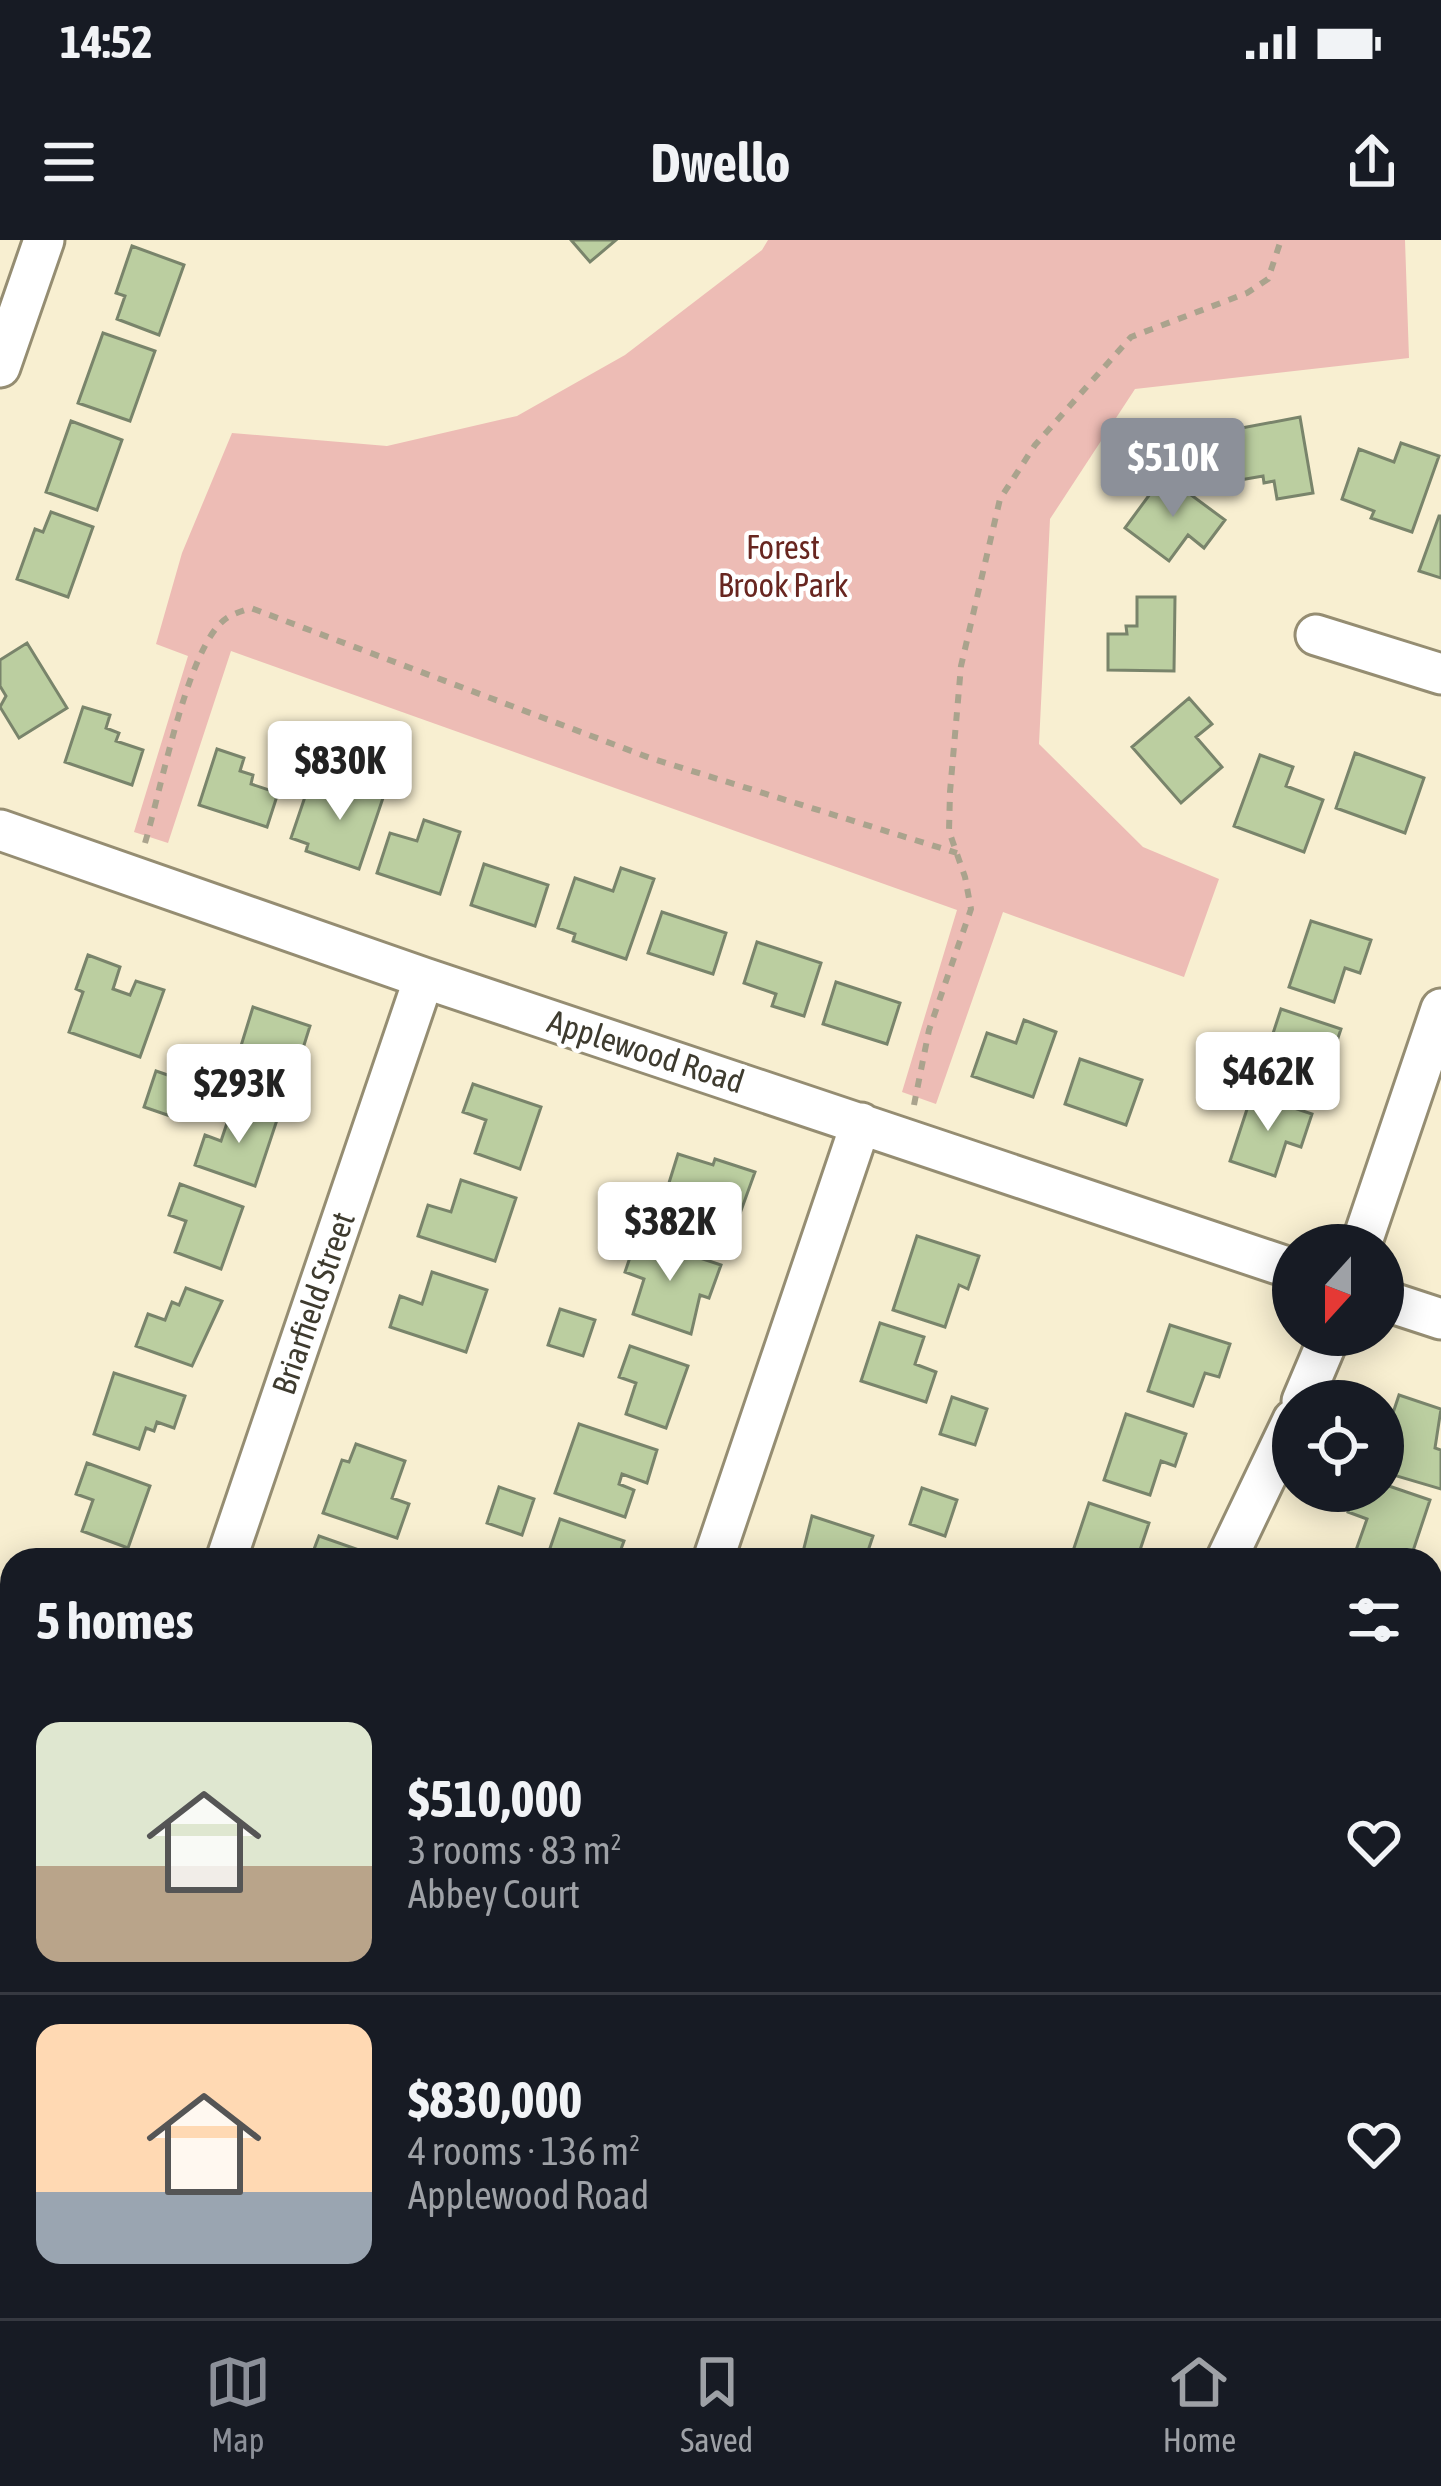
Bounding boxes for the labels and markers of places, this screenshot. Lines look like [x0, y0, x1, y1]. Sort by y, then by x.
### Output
pin: $510K [1089, 418, 1257, 520]
pin: $830K [256, 721, 424, 823]
pin: $462K [1184, 1032, 1352, 1134]
pin: $293K [155, 1044, 323, 1146]
pin: $382K [586, 1182, 754, 1284]

